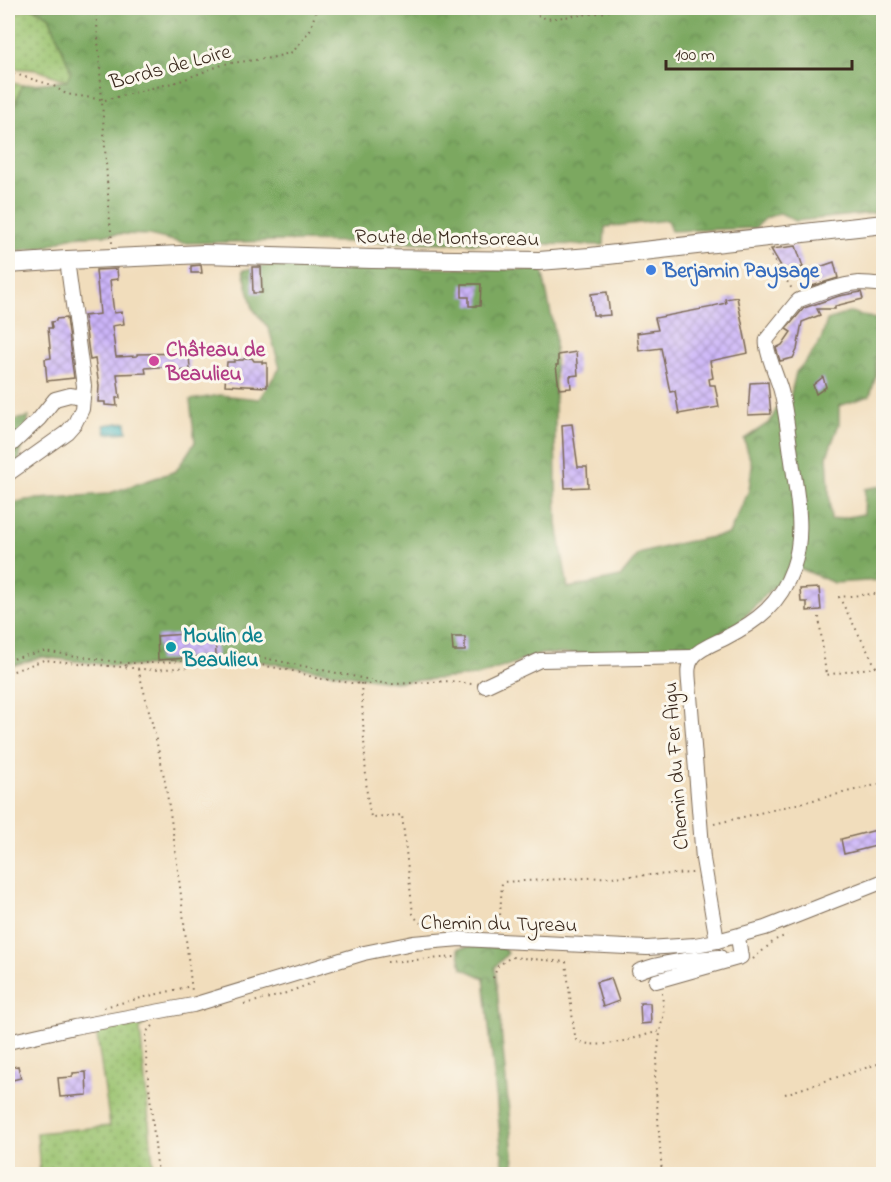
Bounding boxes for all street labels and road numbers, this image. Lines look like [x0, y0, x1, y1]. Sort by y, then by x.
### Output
street label: Bords de Loire [106, 37, 235, 99]
street label: Route de Montsoreau [354, 222, 540, 256]
street label: Chemin du Fer Aigu [656, 681, 700, 851]
street label: Chemin du Tyreau [420, 909, 578, 943]

